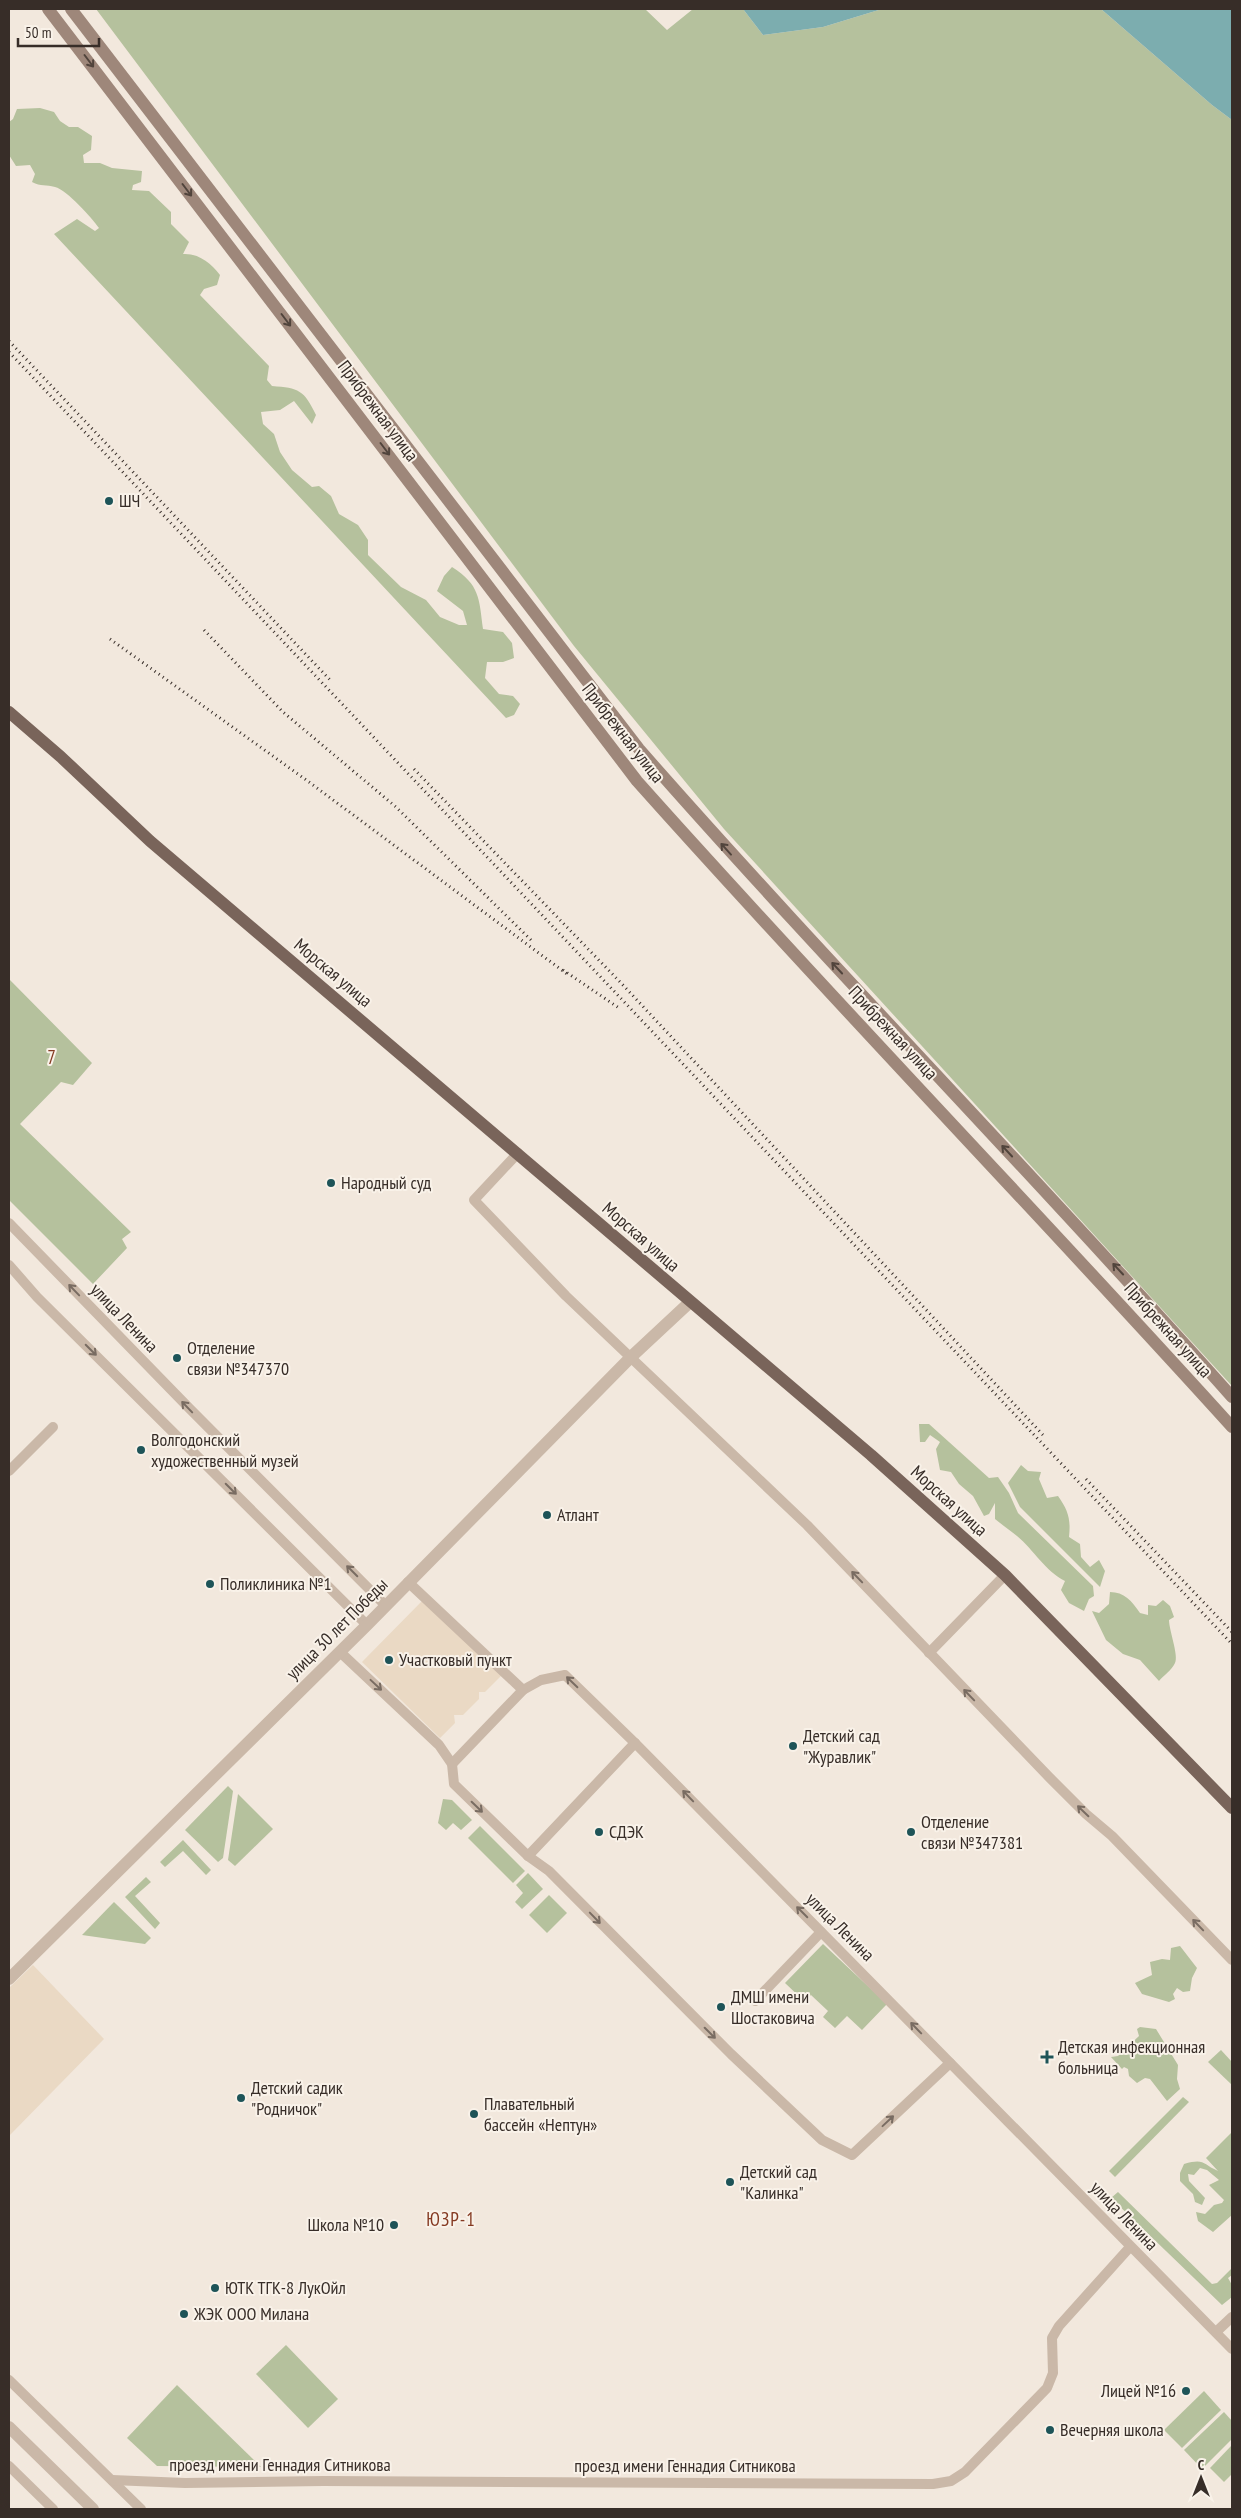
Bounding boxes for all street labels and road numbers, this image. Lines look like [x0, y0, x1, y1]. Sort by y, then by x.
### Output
street label: Прибрежная улица [333, 356, 424, 466]
street label: Прибрежная улица [577, 678, 670, 787]
street label: Морская улица [289, 933, 377, 1012]
street label: Прибрежная улица [844, 981, 943, 1085]
street label: Морская улица [598, 1197, 685, 1277]
street label: Прибрежная улица [1120, 1277, 1217, 1382]
street label: улица Ленина [86, 1278, 163, 1357]
street label: Морская улица [906, 1460, 992, 1541]
street label: улица 30 лет Победы [281, 1573, 392, 1684]
street label: улица Ленина [801, 1887, 880, 1966]
street label: улица Ленина [1086, 2176, 1163, 2255]
street label: проезд имени Геннадия Ситникова [169, 2453, 391, 2476]
street label: проезд имени Геннадия Ситникова [574, 2454, 796, 2477]

